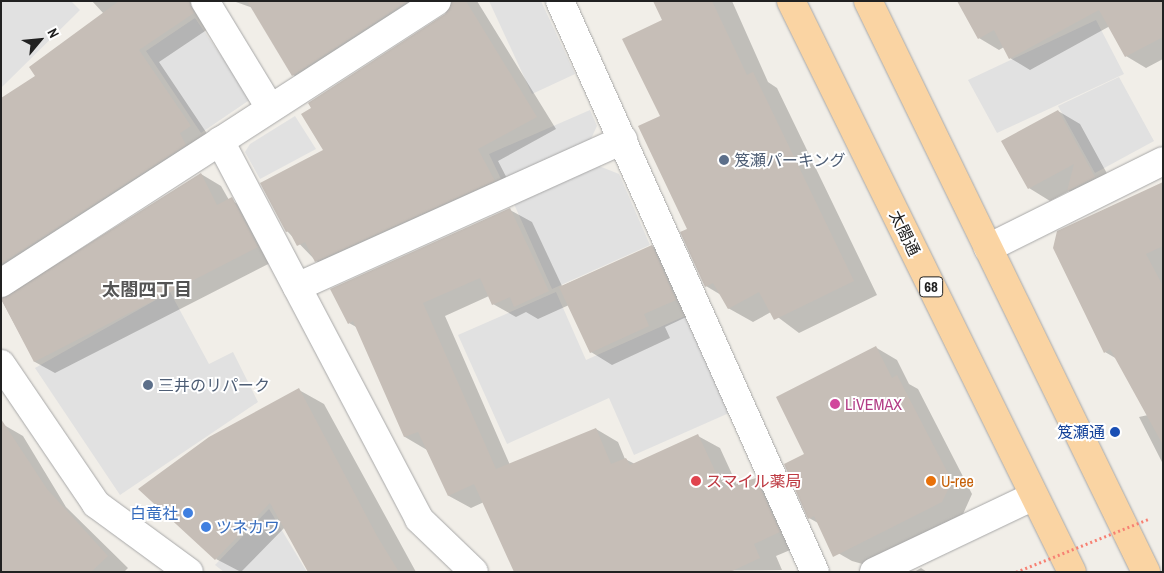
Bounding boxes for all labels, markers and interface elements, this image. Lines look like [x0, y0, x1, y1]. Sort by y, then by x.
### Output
north arrow [15, 15, 65, 65]
text: N [43, 25, 63, 41]
place label: 笈瀬パーキング [734, 150, 846, 170]
marker: 笈瀬パーキング [718, 154, 730, 166]
street label: 太閤通 [886, 207, 924, 259]
road number: 68 [918, 274, 944, 300]
district label: 太閤四丁目 [102, 279, 192, 301]
place label: 三井のリパーク [158, 375, 270, 395]
marker: 三井のリパーク [142, 379, 154, 391]
place label: LiVEMAX [845, 394, 902, 414]
marker: LiVEMAX [829, 398, 841, 410]
place label: 笈瀬通 [1057, 422, 1105, 442]
marker: 笈瀬通 [1109, 426, 1121, 438]
place label: スマイル薬局 [706, 471, 802, 491]
place label: U-ree [941, 471, 974, 491]
marker: スマイル薬局 [690, 475, 702, 487]
marker: U-ree [925, 475, 937, 487]
place label: 白竜社 [130, 503, 178, 523]
marker: 白竜社 [182, 507, 194, 519]
place label: ツネカワ [216, 517, 280, 537]
marker: ツネカワ [200, 521, 212, 533]

